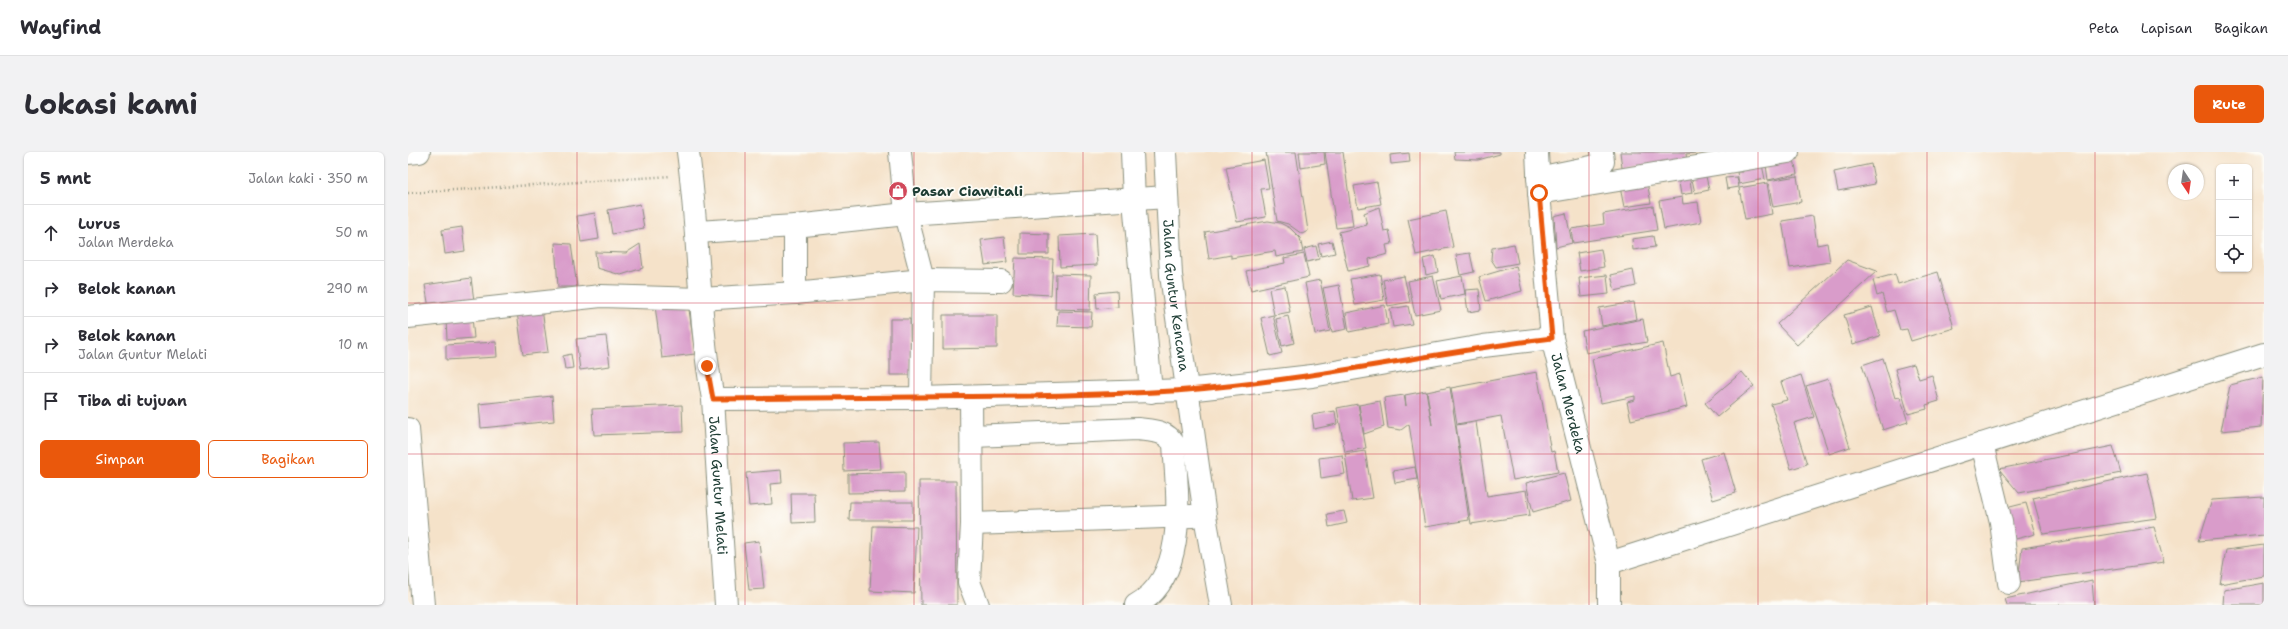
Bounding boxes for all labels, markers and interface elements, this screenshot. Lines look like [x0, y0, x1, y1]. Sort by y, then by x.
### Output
text: Wayfind [20, 15, 101, 40]
text: Peta [2089, 19, 2119, 37]
text: Lapisan [2141, 19, 2192, 37]
text: Bagikan [2214, 19, 2268, 37]
text: Lokasi kami [24, 85, 198, 123]
button: Rute [2194, 85, 2264, 123]
north arrow [2168, 164, 2204, 200]
map controls [2216, 164, 2252, 272]
button: + [2216, 164, 2252, 200]
text: 5 mnt [40, 167, 91, 189]
text: Jalan kaki · 350 m [248, 170, 368, 187]
shop icon: Pasar Ciawitali [887, 180, 909, 202]
place label: Pasar Ciawitali [912, 182, 1023, 200]
route start [1530, 184, 1548, 202]
button: − [2216, 200, 2252, 236]
text: Lurus [78, 214, 120, 234]
street label: Jalan Guntur Kencana [1159, 219, 1194, 373]
icon: ahead [40, 222, 62, 244]
text: 50 m [335, 224, 368, 241]
text: Jalan Merdeka [78, 234, 174, 251]
button: locate [2216, 236, 2252, 272]
icon: right [40, 278, 62, 300]
text: Belok kanan [78, 279, 176, 299]
text: 290 m [326, 280, 368, 297]
text: Belok kanan [78, 326, 176, 346]
icon: right [40, 334, 62, 356]
text: 10 m [338, 336, 368, 353]
text: Jalan Guntur Melati [78, 346, 207, 363]
street label: Jalan Merdeka [1547, 351, 1590, 456]
route end [698, 357, 716, 375]
icon: arrive [40, 390, 62, 412]
text: Tiba di tujuan [78, 391, 187, 411]
street label: Jalan Guntur Melati [705, 415, 732, 555]
button: Simpan [40, 440, 200, 478]
button: Bagikan [208, 440, 368, 478]

